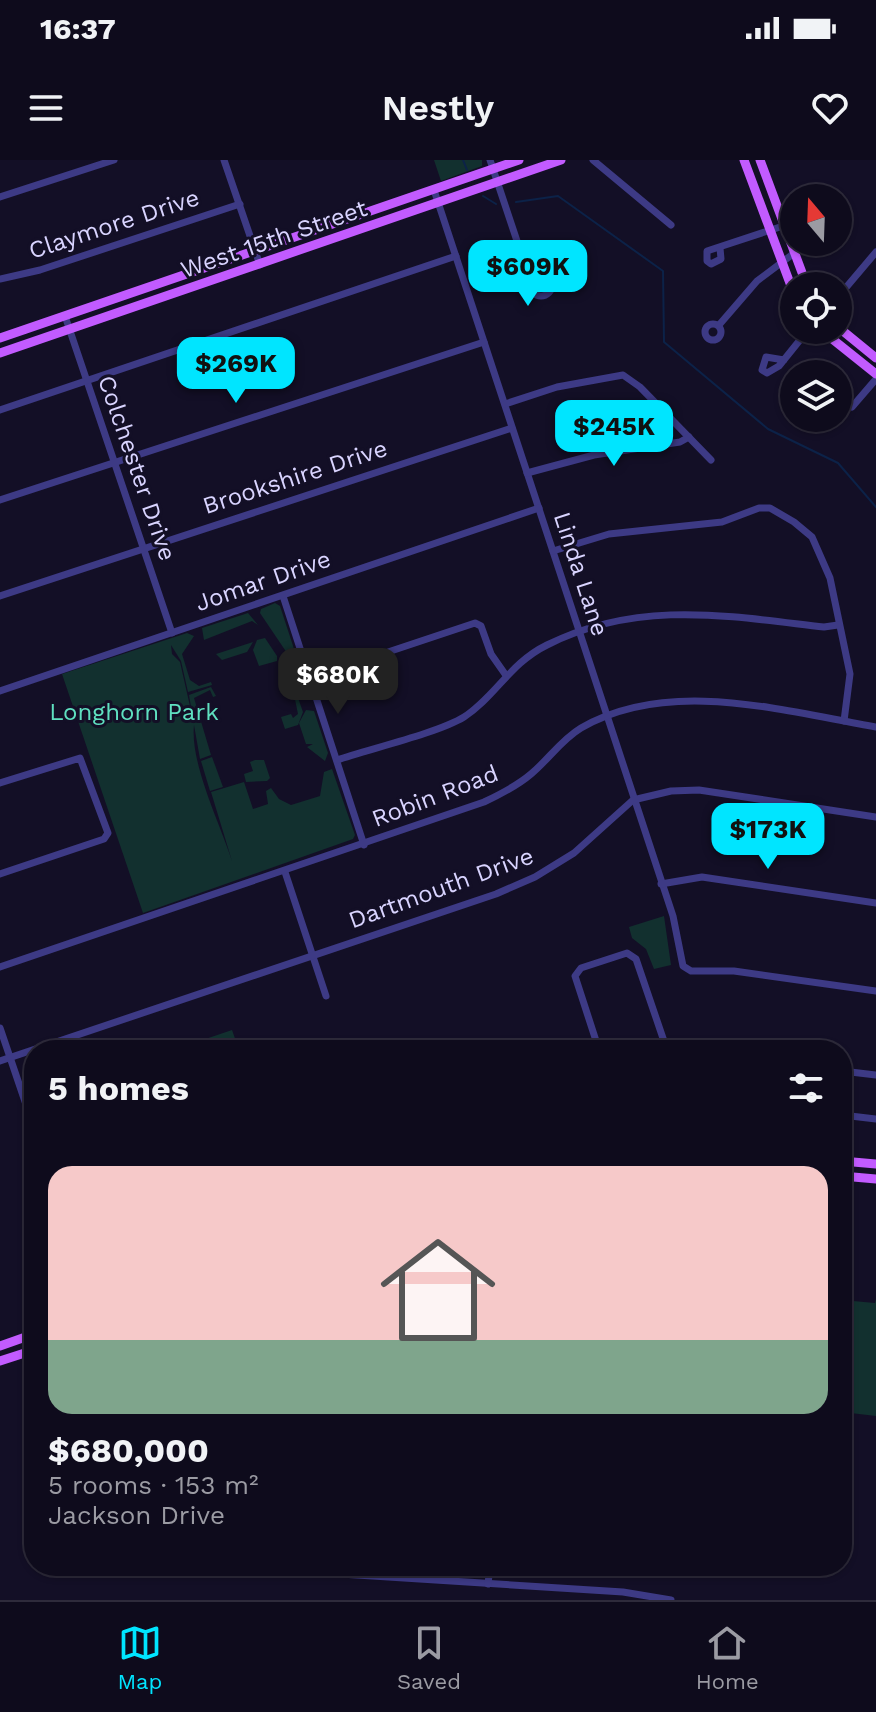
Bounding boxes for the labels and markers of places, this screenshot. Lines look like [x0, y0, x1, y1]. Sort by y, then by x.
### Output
pin: $609K [472, 240, 584, 308]
pin: $269K [180, 337, 292, 405]
pin: $245K [558, 400, 670, 468]
pin: $680K [282, 648, 394, 716]
pin: $173K [712, 803, 824, 871]

